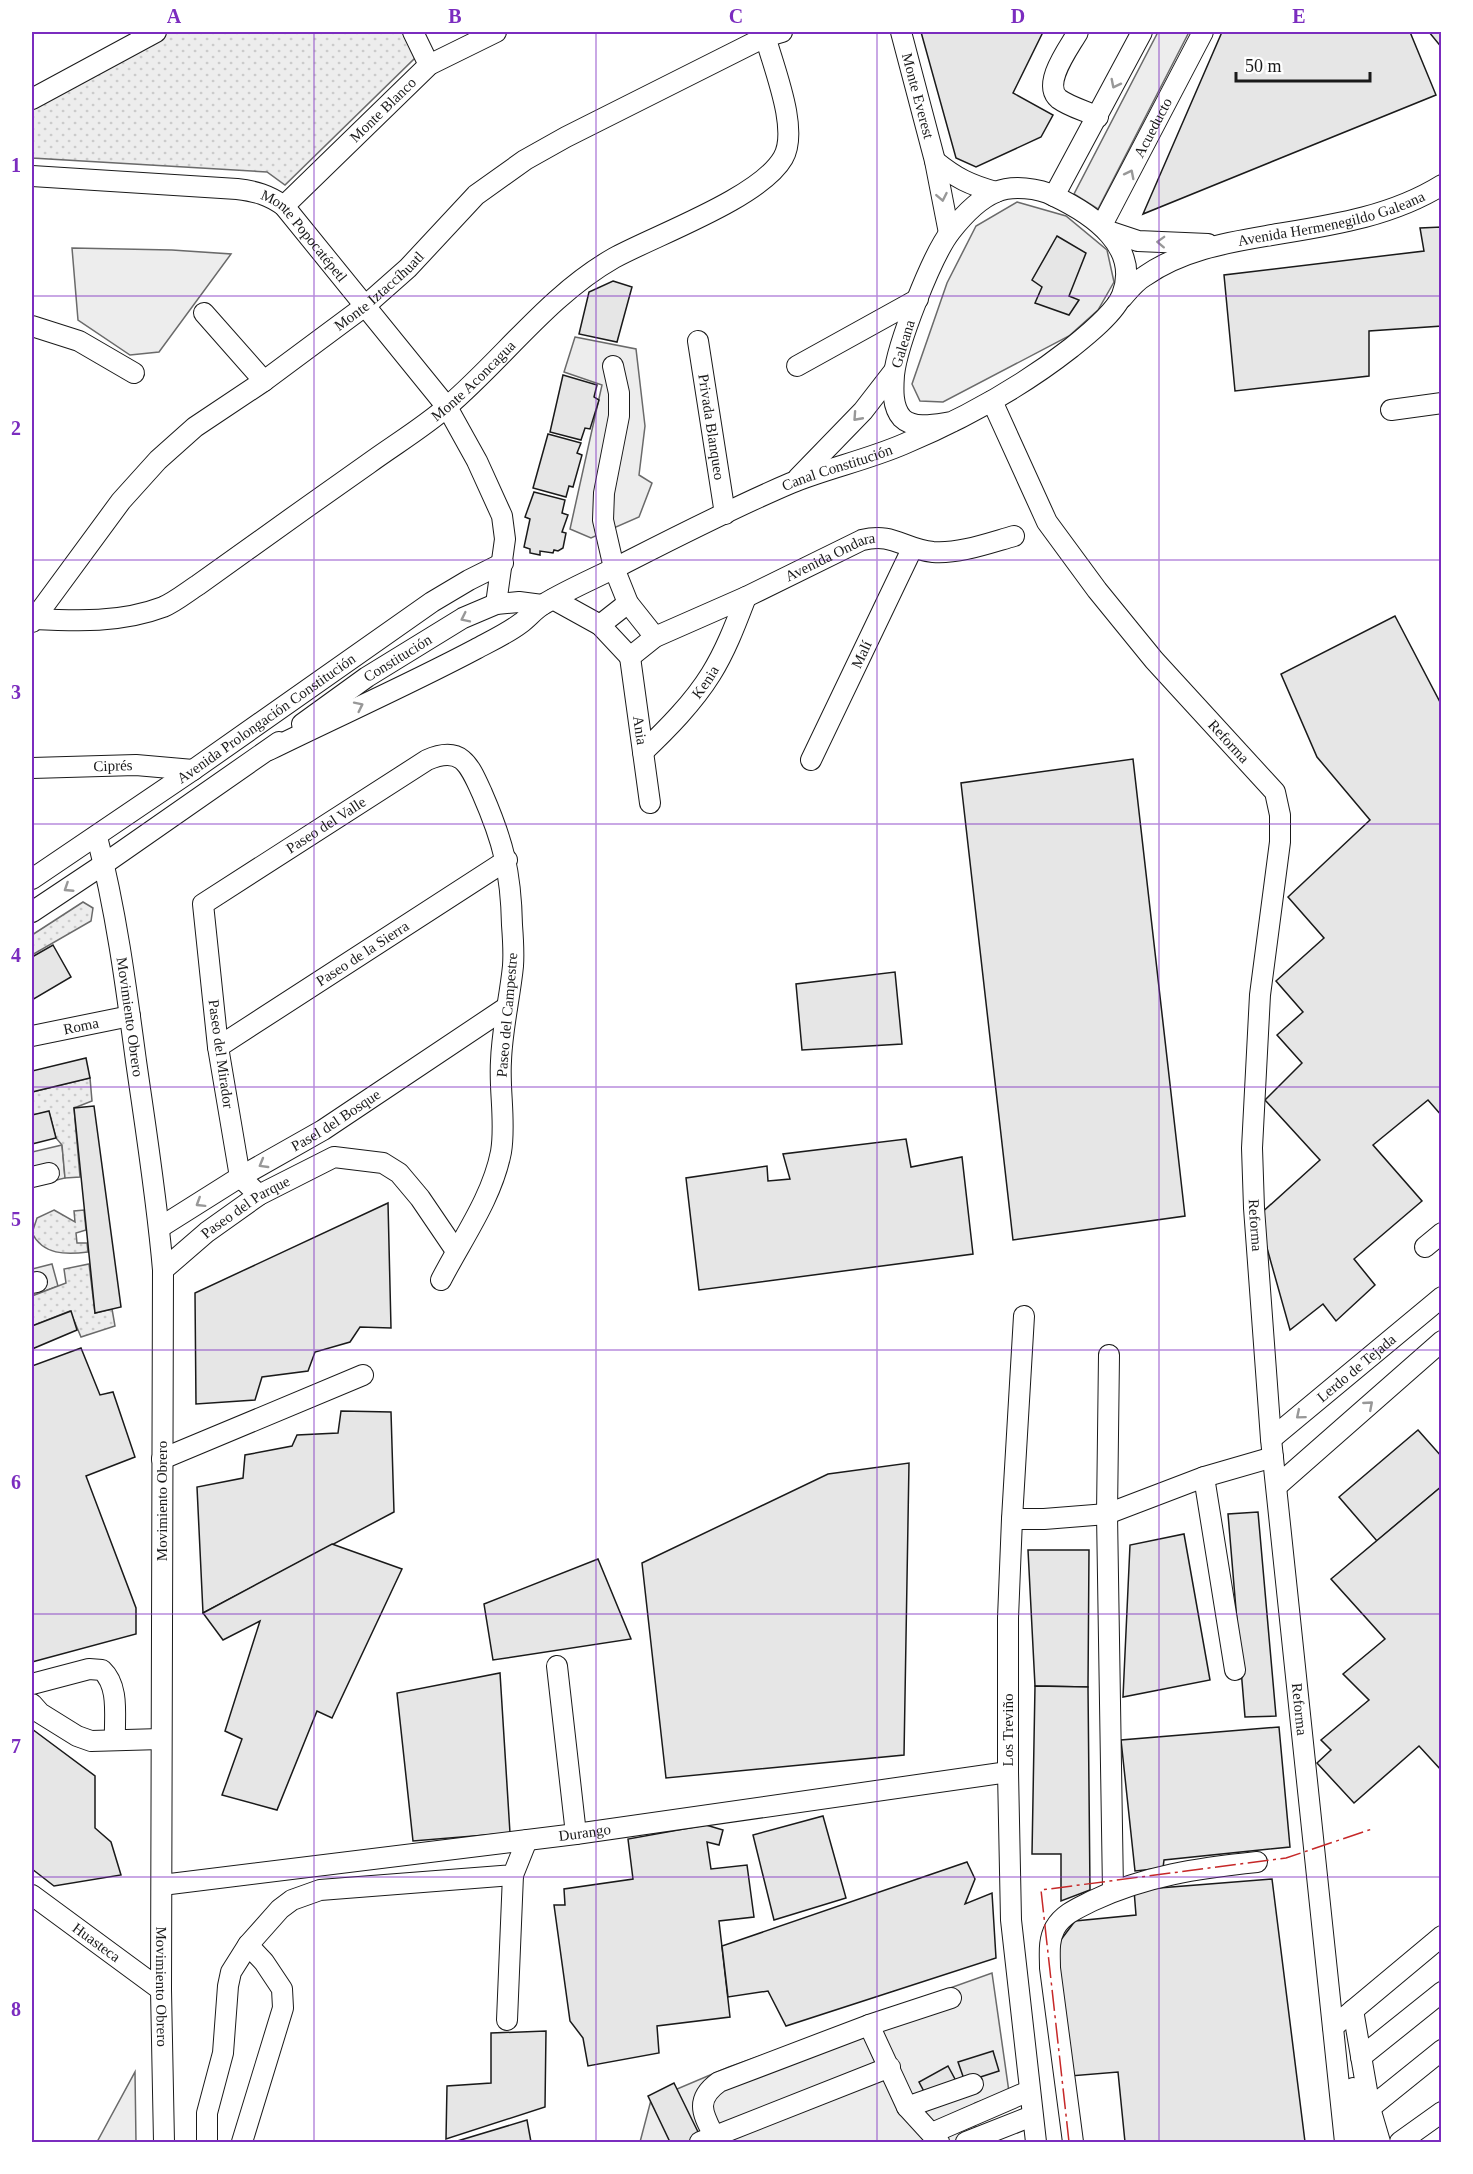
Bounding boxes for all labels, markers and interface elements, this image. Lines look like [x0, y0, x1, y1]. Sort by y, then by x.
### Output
text: A [167, 5, 182, 27]
text: B [448, 5, 462, 27]
text: C [729, 5, 743, 27]
text: D [1011, 5, 1025, 27]
text: E [1292, 5, 1306, 27]
scale bar [1236, 45, 1370, 83]
street label: Monte Everest [899, 51, 937, 141]
text: 50 m [1245, 56, 1282, 76]
street label: Monte Blanco [347, 74, 419, 145]
one-way arrow [1111, 77, 1123, 88]
street label: Acueducto [1131, 95, 1175, 160]
text: 1 [11, 154, 21, 176]
one-way arrow [1122, 169, 1134, 180]
street label: Monte Popocatépetl [259, 187, 350, 285]
street label: Avenida Hermenegildo Galeana [1236, 188, 1428, 249]
one-way arrow [935, 192, 948, 202]
one-way arrow [1157, 236, 1166, 249]
street label: Monte Iztaccíhuatl [331, 248, 427, 334]
street label: Galeana [888, 318, 918, 370]
street label: Monte Aconcagua [428, 337, 519, 424]
street label: Privada Blanqueo [695, 373, 728, 481]
one-way arrow [853, 410, 864, 420]
text: 2 [11, 417, 21, 439]
street label: Canal Constitución [779, 441, 895, 494]
street label: Avenida Ondara [783, 530, 876, 584]
one-way arrow [461, 610, 472, 622]
street label: Constitución [361, 631, 435, 685]
street label: Malí [848, 638, 875, 671]
street label: Avenida Prolongación Constitución [174, 650, 359, 786]
street label: Kenia [689, 663, 722, 701]
text: 3 [11, 681, 21, 703]
one-way arrow [353, 701, 364, 713]
street label: Ania [630, 715, 650, 746]
street label: Reforma [1205, 717, 1252, 766]
street label: Ciprés [93, 757, 133, 774]
street label: Paseo del Valle [283, 793, 369, 856]
one-way arrow [64, 880, 74, 892]
street label: Paseo de la Sierra [313, 918, 412, 989]
text: 4 [11, 944, 21, 966]
street label: Paseo del Campestre [494, 952, 520, 1078]
street label: Movimiento Obrero [113, 956, 146, 1078]
street label: Paseo del Mirador [205, 998, 237, 1110]
street label: Roma [62, 1015, 100, 1037]
street label: Pasel del Bosque [288, 1086, 384, 1154]
one-way arrow [259, 1157, 269, 1168]
street label: Paseo del Parque [198, 1173, 293, 1242]
one-way arrow [195, 1196, 206, 1207]
street label: Reforma [1246, 1199, 1265, 1252]
text: 5 [11, 1208, 21, 1230]
street label: Lerdo de Tejada [1314, 1331, 1399, 1405]
one-way arrow [1362, 1401, 1372, 1412]
one-way arrow [1296, 1408, 1307, 1419]
street label: Movimiento Obrero [154, 1441, 170, 1561]
text: 6 [11, 1471, 21, 1493]
street label: Reforma [1289, 1682, 1310, 1736]
street label: Los Treviño [1000, 1694, 1016, 1766]
text: 7 [11, 1735, 21, 1757]
street label: Durango [558, 1821, 612, 1844]
street label: Huasteca [70, 1920, 124, 1965]
street label: Movimiento Obrero [153, 1926, 170, 2047]
text: 8 [11, 1998, 21, 2020]

